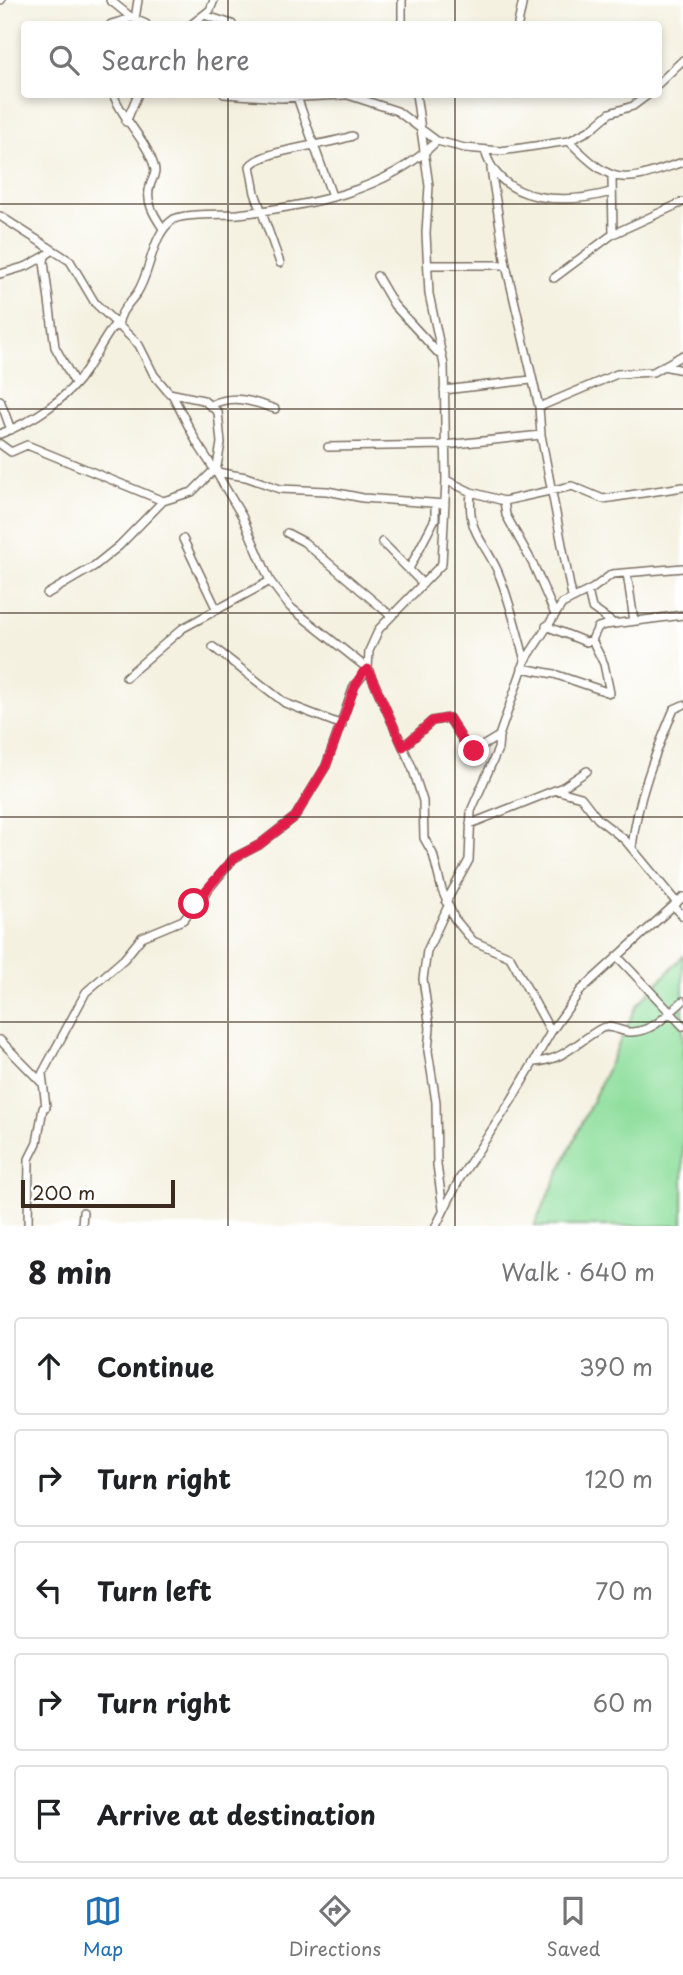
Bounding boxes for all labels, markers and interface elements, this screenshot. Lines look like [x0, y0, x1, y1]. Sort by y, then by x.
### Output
search box [21, 21, 662, 98]
text: Search here [101, 40, 250, 79]
icon: search [45, 41, 83, 79]
route end [458, 735, 489, 766]
route start [178, 888, 209, 919]
scale bar [21, 1177, 175, 1209]
text: 200 m [32, 1178, 95, 1206]
text: 8 min [28, 1249, 112, 1294]
text: Walk · 640 m [501, 1254, 655, 1289]
icon: ahead [30, 1347, 68, 1385]
text: Continue [97, 1347, 214, 1386]
text: 390 m [579, 1349, 653, 1384]
icon: right [30, 1459, 68, 1497]
text: Turn right [97, 1459, 231, 1498]
text: 120 m [585, 1461, 653, 1496]
icon: left [30, 1571, 68, 1609]
text: Turn left [97, 1571, 212, 1610]
text: 70 m [595, 1573, 653, 1608]
icon: right [30, 1683, 68, 1721]
text: Turn right [97, 1683, 231, 1722]
text: 60 m [593, 1685, 653, 1720]
icon: arrive [30, 1795, 68, 1833]
text: Arrive at destination [97, 1795, 376, 1834]
tab: Map [83, 1892, 123, 1962]
tab: Directions [289, 1892, 381, 1962]
tab: Saved [546, 1892, 600, 1962]

